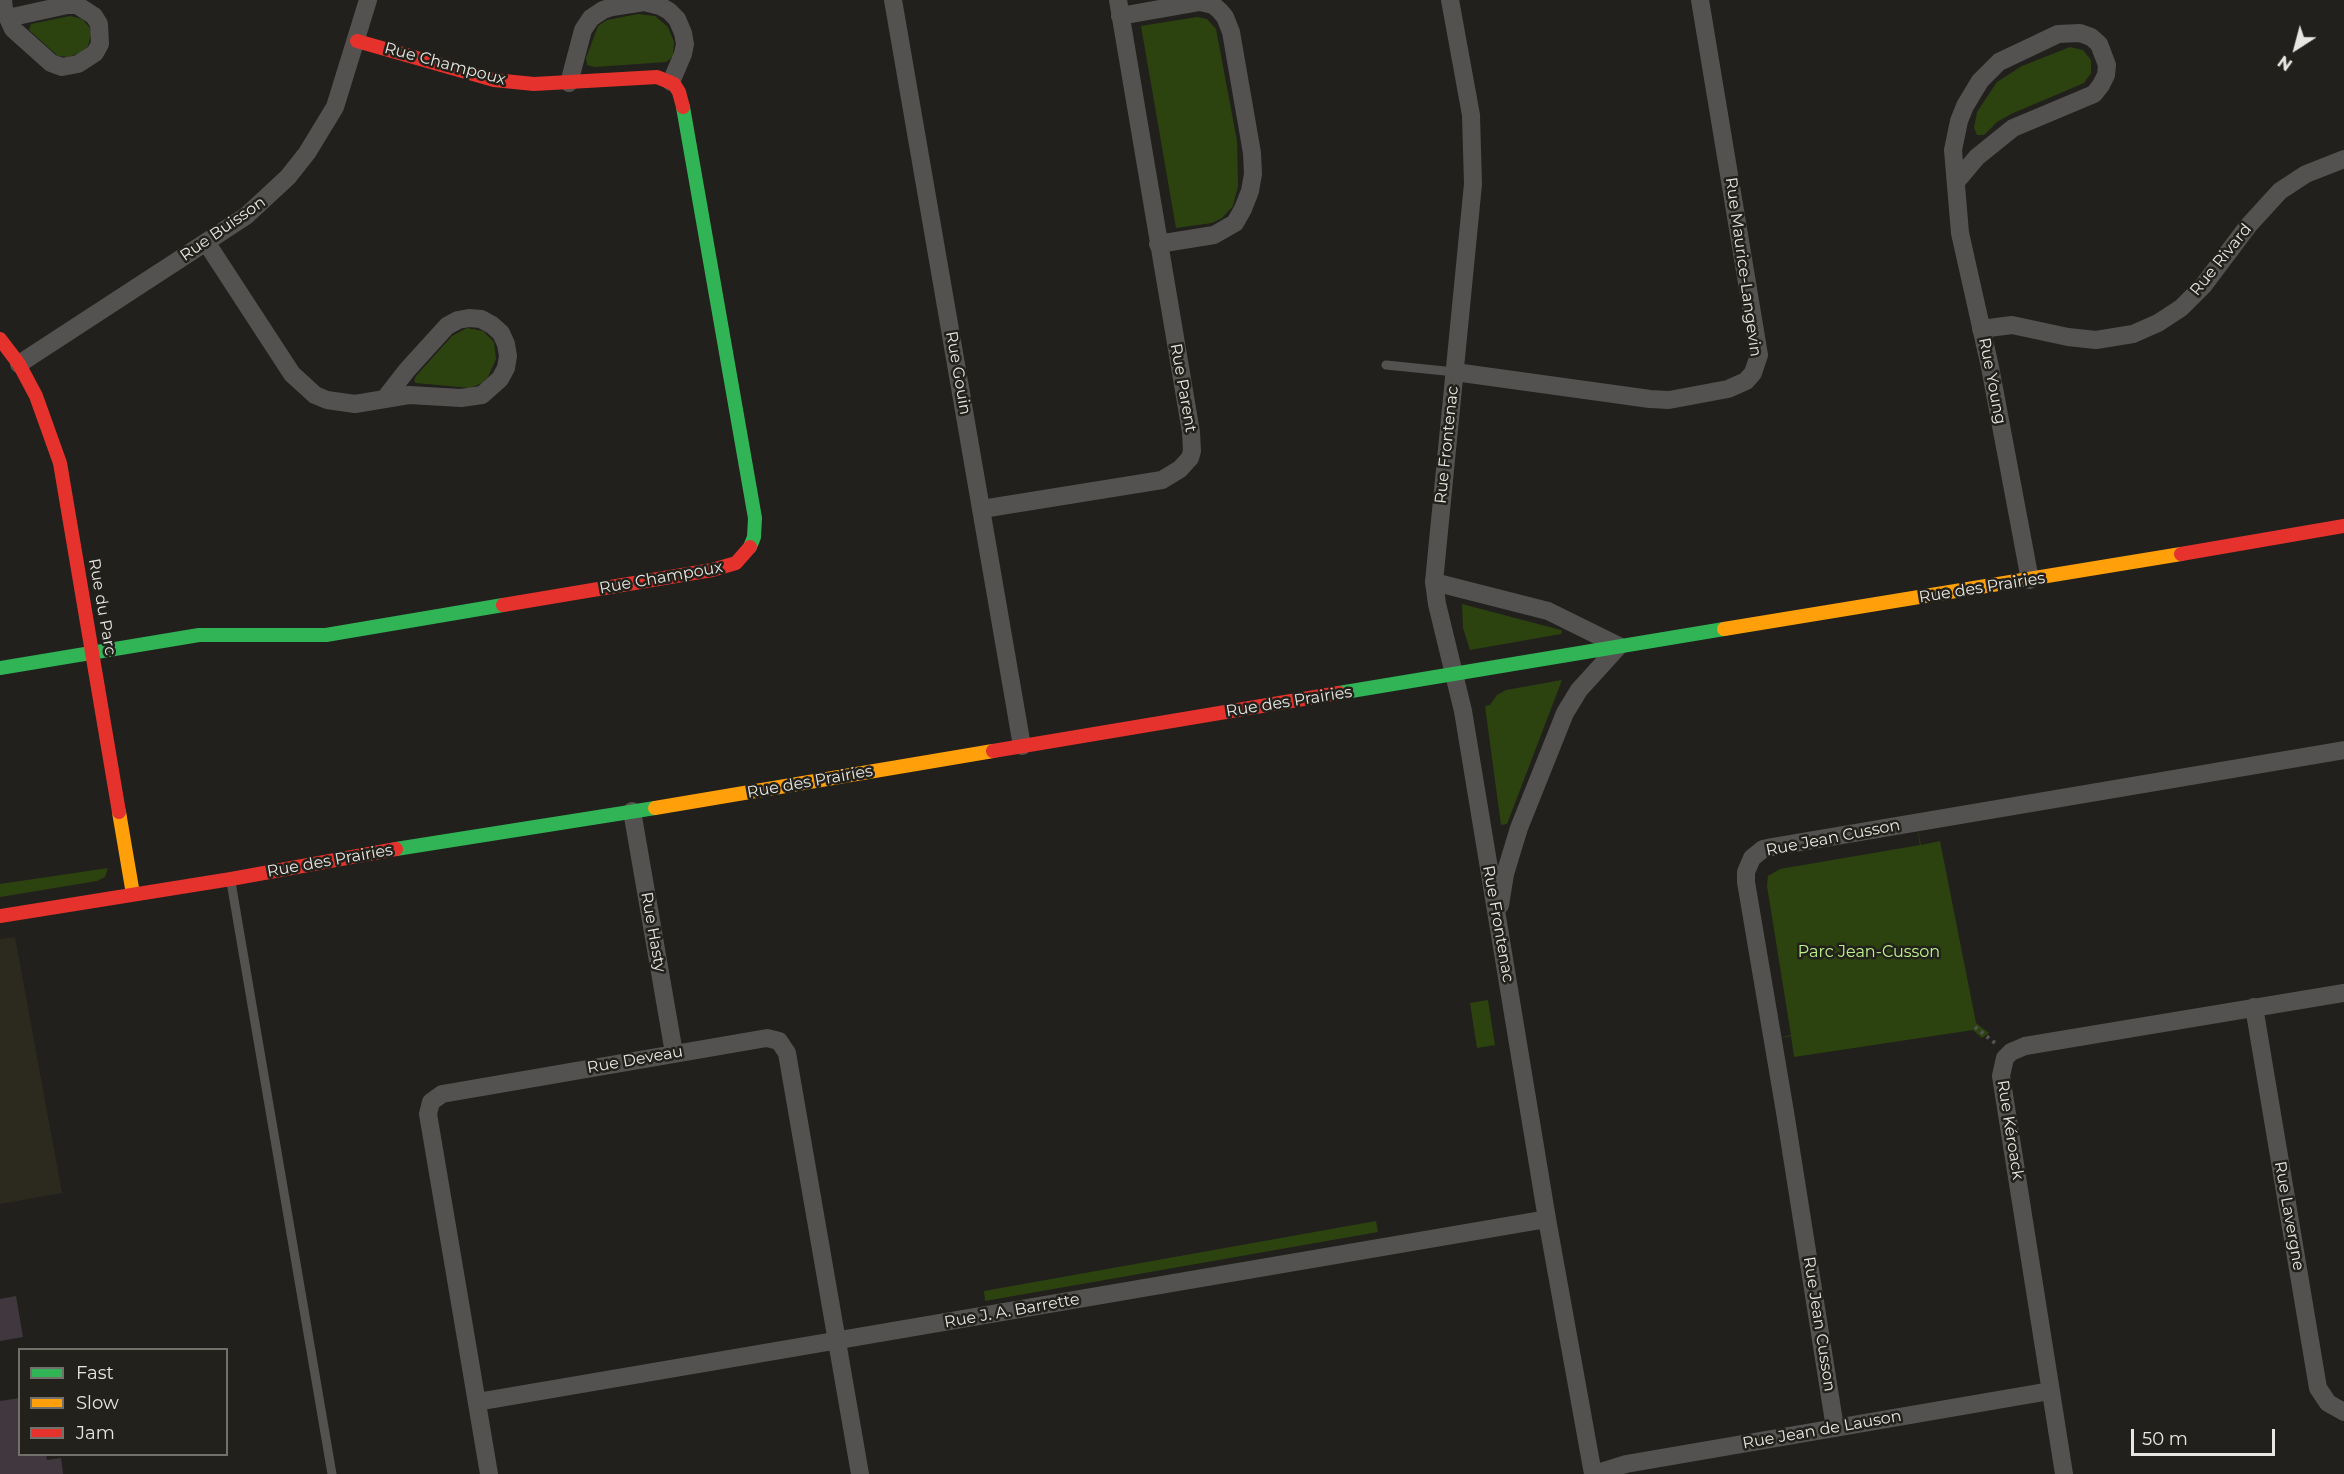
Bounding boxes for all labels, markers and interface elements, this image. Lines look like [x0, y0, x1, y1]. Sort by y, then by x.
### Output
north arrow [2266, 18, 2326, 78]
street label: Rue Champoux [382, 39, 508, 89]
text: N [2274, 51, 2296, 74]
street label: Rue Maurice-Langevin [1721, 176, 1765, 358]
street label: Rue Buisson [177, 193, 269, 265]
street label: Rue Rivard [2186, 220, 2256, 300]
street label: Rue Gouin [941, 330, 975, 416]
street label: Rue Young [1974, 336, 2010, 426]
street label: Rue Parent [1166, 342, 1200, 434]
street label: Rue Frontenac [1431, 385, 1463, 505]
street label: Rue du Parc [84, 557, 120, 657]
street label: Rue Champoux [598, 558, 724, 598]
street label: Rue des Prairies [1918, 569, 2046, 607]
street label: Rue des Prairies [1225, 683, 1353, 721]
street label: Rue des Prairies [746, 761, 874, 803]
street label: Rue Jean Cusson [1764, 816, 1902, 860]
street label: Rue des Prairies [266, 840, 394, 882]
street label: Rue Frontenac [1478, 864, 1518, 984]
street label: Rue Hasty [637, 890, 669, 974]
park label: Parc Jean-Cusson [1798, 942, 1940, 962]
street label: Rue Deveau [586, 1042, 684, 1078]
street label: Rue Kéroack [1993, 1079, 2027, 1181]
street label: Rue Lavergne [2270, 1160, 2308, 1272]
street label: Rue Jean Cusson [1799, 1255, 1839, 1393]
street label: Rue J. A. Barrette [943, 1290, 1081, 1332]
legend [18, 1348, 228, 1456]
text: Fast [76, 1362, 114, 1384]
text: Slow [76, 1392, 119, 1414]
street label: Rue Jean de Lauson [1741, 1407, 1903, 1453]
scale bar [2134, 1417, 2278, 1455]
text: Jam [76, 1422, 115, 1444]
text: 50 m [2142, 1428, 2188, 1450]

